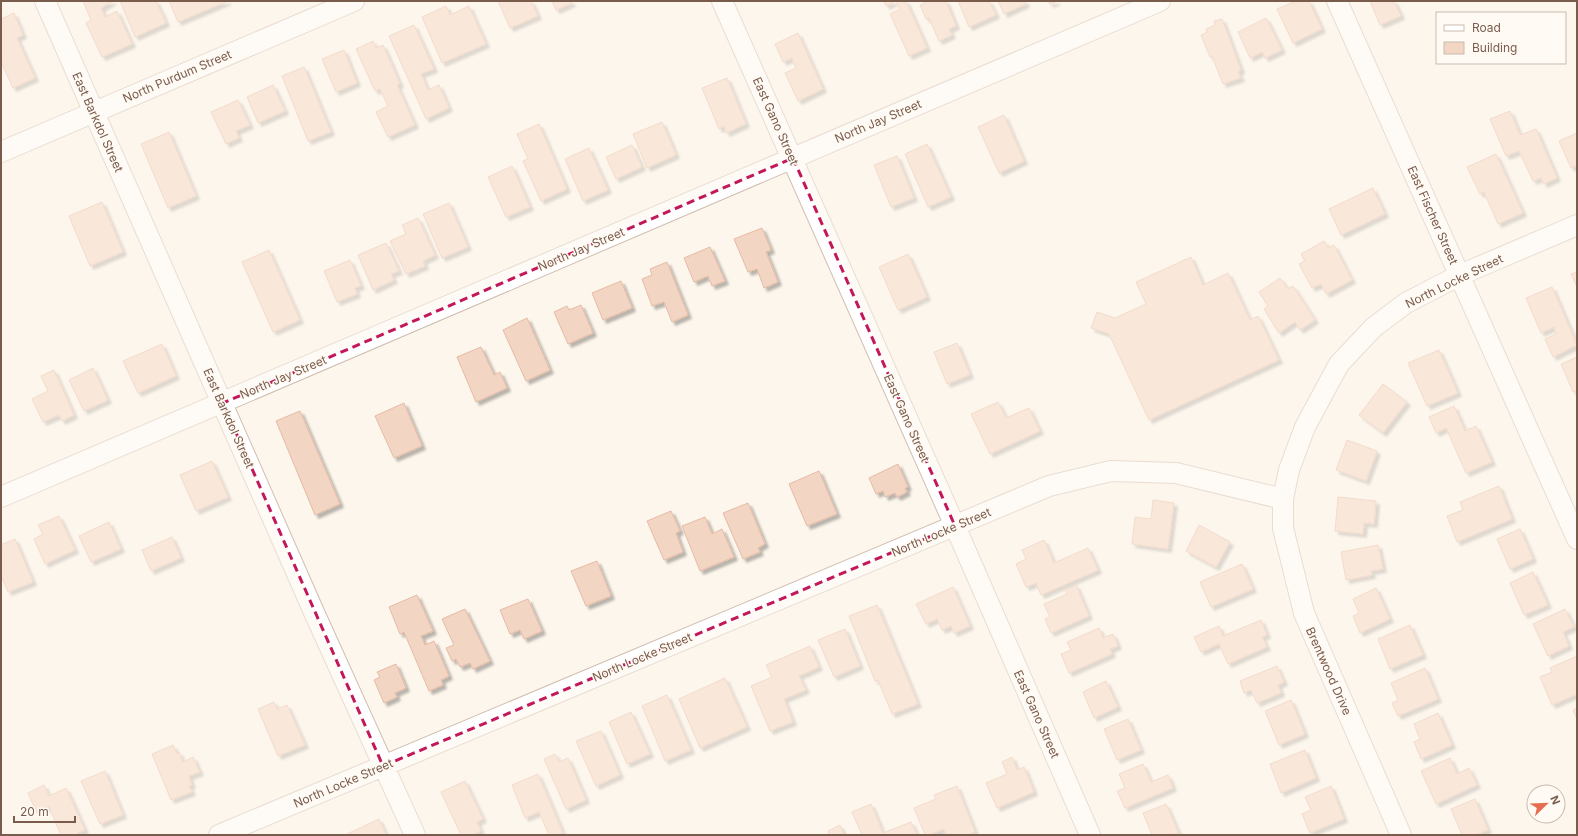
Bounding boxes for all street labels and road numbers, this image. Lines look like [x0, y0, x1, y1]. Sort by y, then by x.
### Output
street label: North Purdum Street [120, 46, 234, 106]
street label: East Barkdol Street [69, 70, 127, 174]
street label: East Gano Street [750, 75, 802, 167]
street label: North Jay Street [832, 96, 924, 146]
street label: East Fischer Street [1404, 163, 1462, 267]
street label: North Jay Street [535, 224, 627, 274]
street label: North Locke Street [1403, 251, 1505, 311]
street label: North Jay Street [237, 352, 329, 402]
street label: East Barkdol Street [200, 366, 258, 470]
street label: East Gano Street [881, 372, 933, 464]
street label: North Locke Street [889, 504, 993, 560]
street label: Brentwood Drive [1303, 625, 1355, 717]
street label: North Locke Street [590, 629, 694, 685]
street label: East Gano Street [1011, 668, 1063, 760]
street label: North Locke Street [291, 755, 395, 811]

